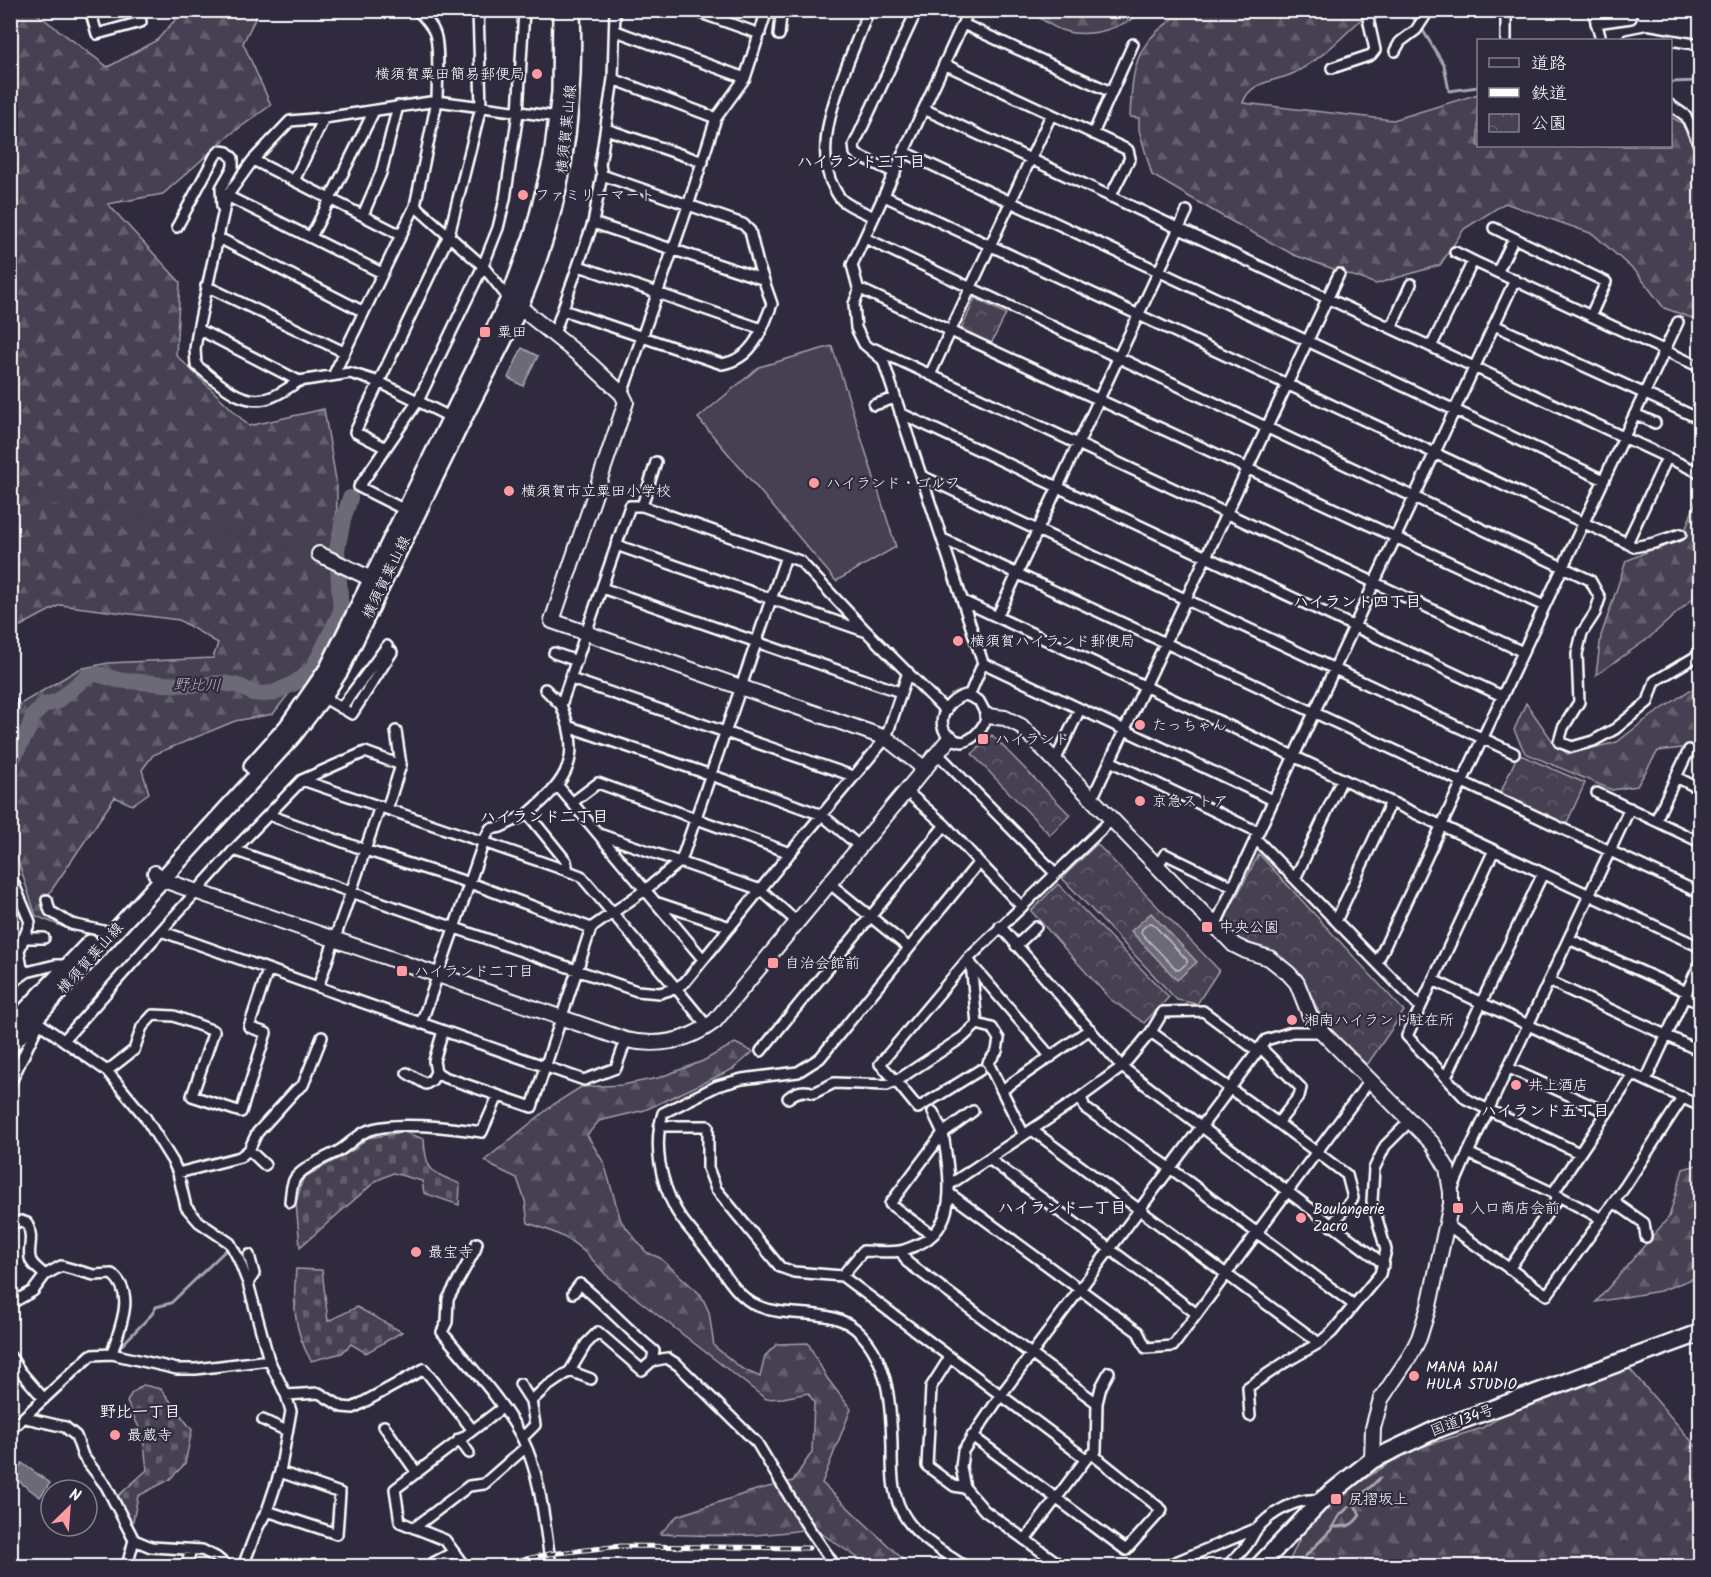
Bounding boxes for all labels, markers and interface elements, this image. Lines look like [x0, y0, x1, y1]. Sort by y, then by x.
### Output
legend [1477, 39, 1672, 147]
text: 道路 [1531, 50, 1567, 79]
place label: 横須賀粟田簡易郵便局 [375, 63, 525, 87]
marker: 横須賀粟田簡易郵便局 [530, 67, 544, 81]
text: 鉄道 [1531, 80, 1567, 109]
street label: 横須賀葉山線 [550, 83, 584, 175]
text: 公園 [1531, 110, 1567, 139]
district label: ハイランド三丁目 [797, 150, 925, 175]
place label: ファミリーマート [535, 184, 655, 208]
marker: ファミリーマート [516, 188, 530, 202]
place label: 粟田 [497, 321, 527, 345]
marker: 粟田 [478, 325, 492, 339]
place label: ハイランド・ゴルフ [826, 472, 960, 496]
marker: ハイランド・ゴルフ [807, 476, 821, 490]
place label: 横須賀市立粟田小学校 [521, 480, 671, 504]
marker: 横須賀市立粟田小学校 [502, 484, 516, 498]
street label: 横須賀葉山線 [356, 532, 417, 623]
district label: ハイランド四丁目 [1293, 590, 1421, 615]
place label: 横須賀ハイランド郵便局 [970, 630, 1135, 654]
marker: 横須賀ハイランド郵便局 [951, 634, 965, 648]
water label: 野比川 [173, 673, 221, 698]
place label: たっちゃん [1152, 714, 1227, 738]
marker: たっちゃん [1133, 718, 1147, 732]
place label: ハイランド [995, 728, 1070, 752]
marker: ハイランド [976, 732, 990, 746]
place label: 京急ストア [1152, 790, 1228, 814]
marker: 京急ストア [1133, 794, 1147, 808]
district label: ハイランド二丁目 [480, 805, 608, 830]
place label: 中央公園 [1219, 916, 1279, 940]
street label: 横須賀葉山線 [52, 917, 130, 1000]
marker: 中央公園 [1200, 920, 1214, 934]
place label: 自治会館前 [785, 952, 860, 976]
marker: 自治会館前 [766, 956, 780, 970]
place label: ハイランド二丁目 [414, 960, 534, 984]
marker: ハイランド二丁目 [395, 964, 409, 978]
place label: 湘南ハイランド駐在所 [1304, 1009, 1454, 1033]
marker: 湘南ハイランド駐在所 [1285, 1013, 1299, 1027]
place label: 井上酒店 [1528, 1074, 1588, 1098]
marker: 井上酒店 [1509, 1078, 1523, 1092]
district label: ハイランド五丁目 [1481, 1099, 1609, 1124]
district label: ハイランド一丁目 [998, 1196, 1126, 1221]
place label: 入口商店会前 [1470, 1197, 1560, 1221]
place label: Boulangerie Zacro [1313, 1198, 1385, 1239]
marker: 入口商店会前 [1451, 1201, 1465, 1215]
marker: Boulangerie Zacro [1294, 1211, 1308, 1225]
place label: 最宝寺 [428, 1241, 473, 1265]
marker: 最宝寺 [409, 1245, 423, 1259]
place label: MANA WAI HULA STUDIO [1426, 1356, 1517, 1397]
marker: MANA WAI HULA STUDIO [1407, 1369, 1421, 1383]
street label: 国道134号 [1427, 1398, 1498, 1444]
district label: 野比一丁目 [100, 1400, 180, 1425]
place label: 最蔵寺 [127, 1424, 172, 1448]
marker: 最蔵寺 [108, 1428, 122, 1442]
north arrow [39, 1478, 99, 1538]
text: N [65, 1482, 85, 1509]
place label: 尻摺坂上 [1348, 1488, 1408, 1512]
marker: 尻摺坂上 [1329, 1492, 1343, 1506]

